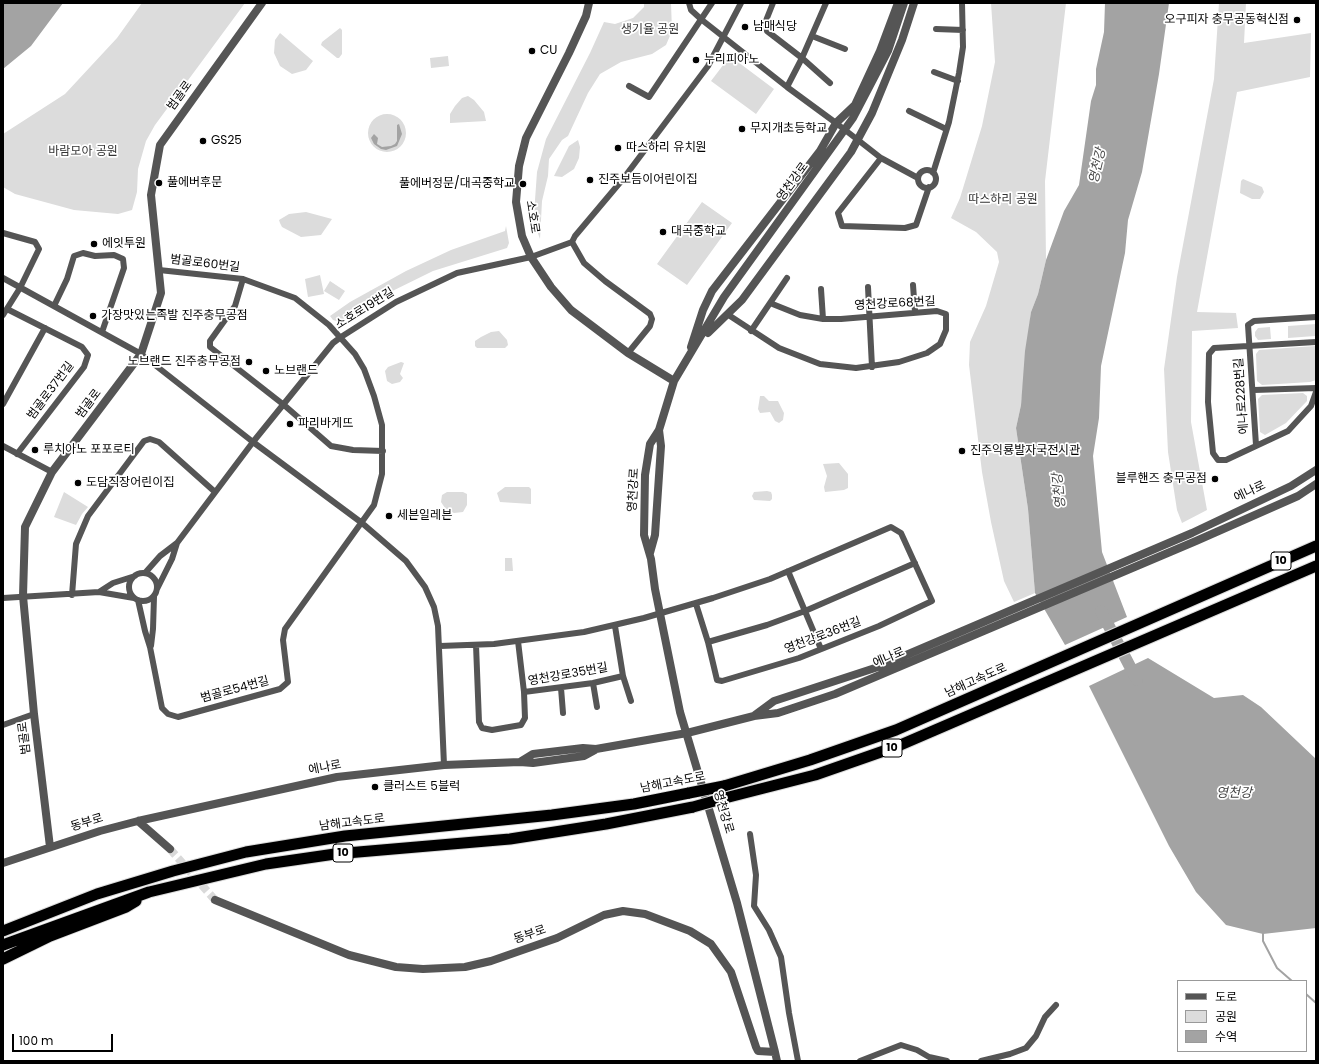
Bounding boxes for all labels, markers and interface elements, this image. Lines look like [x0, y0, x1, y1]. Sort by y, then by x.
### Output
place label: 오구피자 충무공동혁신점 [1164, 13, 1289, 27]
marker: 오구피자 충무공동혁신점 [1292, 15, 1302, 25]
place label: 남매식당 [753, 20, 797, 34]
marker: 남매식당 [740, 22, 750, 32]
park label: 생기율 공원 [621, 23, 679, 37]
place label: CU [540, 44, 557, 58]
marker: CU [527, 46, 537, 56]
place label: 누리피아노 [704, 53, 759, 67]
marker: 누리피아노 [691, 55, 701, 65]
street label: 범골로 [164, 78, 196, 114]
place label: 무지개초등학교 [750, 122, 827, 136]
marker: 무지개초등학교 [737, 124, 747, 134]
place label: GS25 [211, 134, 242, 148]
marker: GS25 [198, 136, 208, 146]
place label: 따스하리 유치원 [626, 141, 706, 155]
marker: 따스하리 유치원 [613, 143, 623, 153]
park label: 바람모아 공원 [48, 145, 118, 159]
water label: 영천강 [1086, 147, 1110, 185]
street label: 영천강로 [774, 160, 812, 204]
place label: 진주보듬이어린이집 [598, 173, 697, 187]
marker: 진주보듬이어린이집 [585, 175, 595, 185]
place label: 풀에버후문 [167, 176, 222, 190]
place label: 풀에버정문/대곡중학교 [399, 177, 515, 191]
marker: 풀에버후문 [154, 178, 164, 188]
marker: 풀에버정문/대곡중학교 [518, 179, 528, 189]
park label: 따스하리 공원 [968, 193, 1038, 207]
street label: 소호로 [522, 200, 542, 234]
place label: 대곡중학교 [671, 225, 726, 239]
marker: 대곡중학교 [658, 227, 668, 237]
place label: 에잇투원 [102, 237, 146, 251]
marker: 에잇투원 [89, 239, 99, 249]
street label: 범골로60번길 [169, 253, 241, 275]
street label: 소호로19번길 [333, 285, 397, 333]
street label: 영천강로68번길 [854, 295, 936, 313]
place label: 가장맛있는족발 진주충무공점 [101, 309, 248, 323]
marker: 가장맛있는족발 진주충무공점 [88, 311, 98, 321]
place label: 노브랜드 진주충무공점 [127, 355, 241, 369]
marker: 노브랜드 진주충무공점 [244, 357, 254, 367]
street label: 에나로228번길 [1232, 357, 1252, 435]
street label: 범골로37번길 [25, 359, 77, 423]
place label: 노브랜드 [274, 364, 318, 378]
marker: 노브랜드 [261, 366, 271, 376]
street label: 범골로 [73, 386, 105, 422]
place label: 파리바게뜨 [298, 417, 353, 431]
marker: 파리바게뜨 [285, 419, 295, 429]
place label: 루치아노 포포로티 [43, 443, 135, 457]
place label: 진주익룡발자국전시관 [970, 444, 1080, 458]
marker: 루치아노 포포로티 [30, 445, 40, 455]
marker: 진주익룡발자국전시관 [957, 446, 967, 456]
street label: 영천강로 [626, 468, 642, 512]
water label: 영천강 [1050, 472, 1070, 510]
place label: 블루핸즈 충무공점 [1115, 472, 1207, 486]
marker: 블루핸즈 충무공점 [1210, 474, 1220, 484]
place label: 도담직장어린이집 [86, 476, 174, 490]
marker: 도담직장어린이집 [73, 478, 83, 488]
street label: 에나로 [1232, 478, 1268, 506]
place label: 세븐일레븐 [397, 509, 452, 523]
marker: 세븐일레븐 [384, 511, 394, 521]
road number: 10 [1271, 552, 1291, 570]
street label: 영천강로36번길 [783, 615, 863, 657]
street label: 에나로 [871, 645, 907, 671]
street label: 영천강로35번길 [527, 661, 609, 689]
street label: 남해고속도로 [943, 661, 1009, 701]
street label: 범골로54번길 [199, 674, 271, 706]
street label: 범골로 [16, 721, 34, 755]
road number: 10 [882, 739, 902, 757]
street label: 에나로 [307, 758, 343, 778]
street label: 남해고속도로 [639, 770, 707, 796]
place label: 클러스트 5블럭 [383, 780, 460, 794]
marker: 클러스트 5블럭 [370, 782, 380, 792]
water label: 영천강 [1216, 786, 1252, 802]
street label: 영천강로 [710, 789, 736, 835]
street label: 동부로 [69, 811, 105, 835]
street label: 남해고속도로 [318, 812, 386, 834]
road number: 10 [333, 844, 353, 862]
street label: 동부로 [512, 923, 548, 947]
legend [1177, 980, 1307, 1052]
text: 도로 [1215, 988, 1237, 1005]
text: 공원 [1215, 1008, 1237, 1025]
scale bar [14, 1026, 115, 1052]
text: 수역 [1215, 1028, 1237, 1045]
text: 100 m [19, 1032, 53, 1049]

